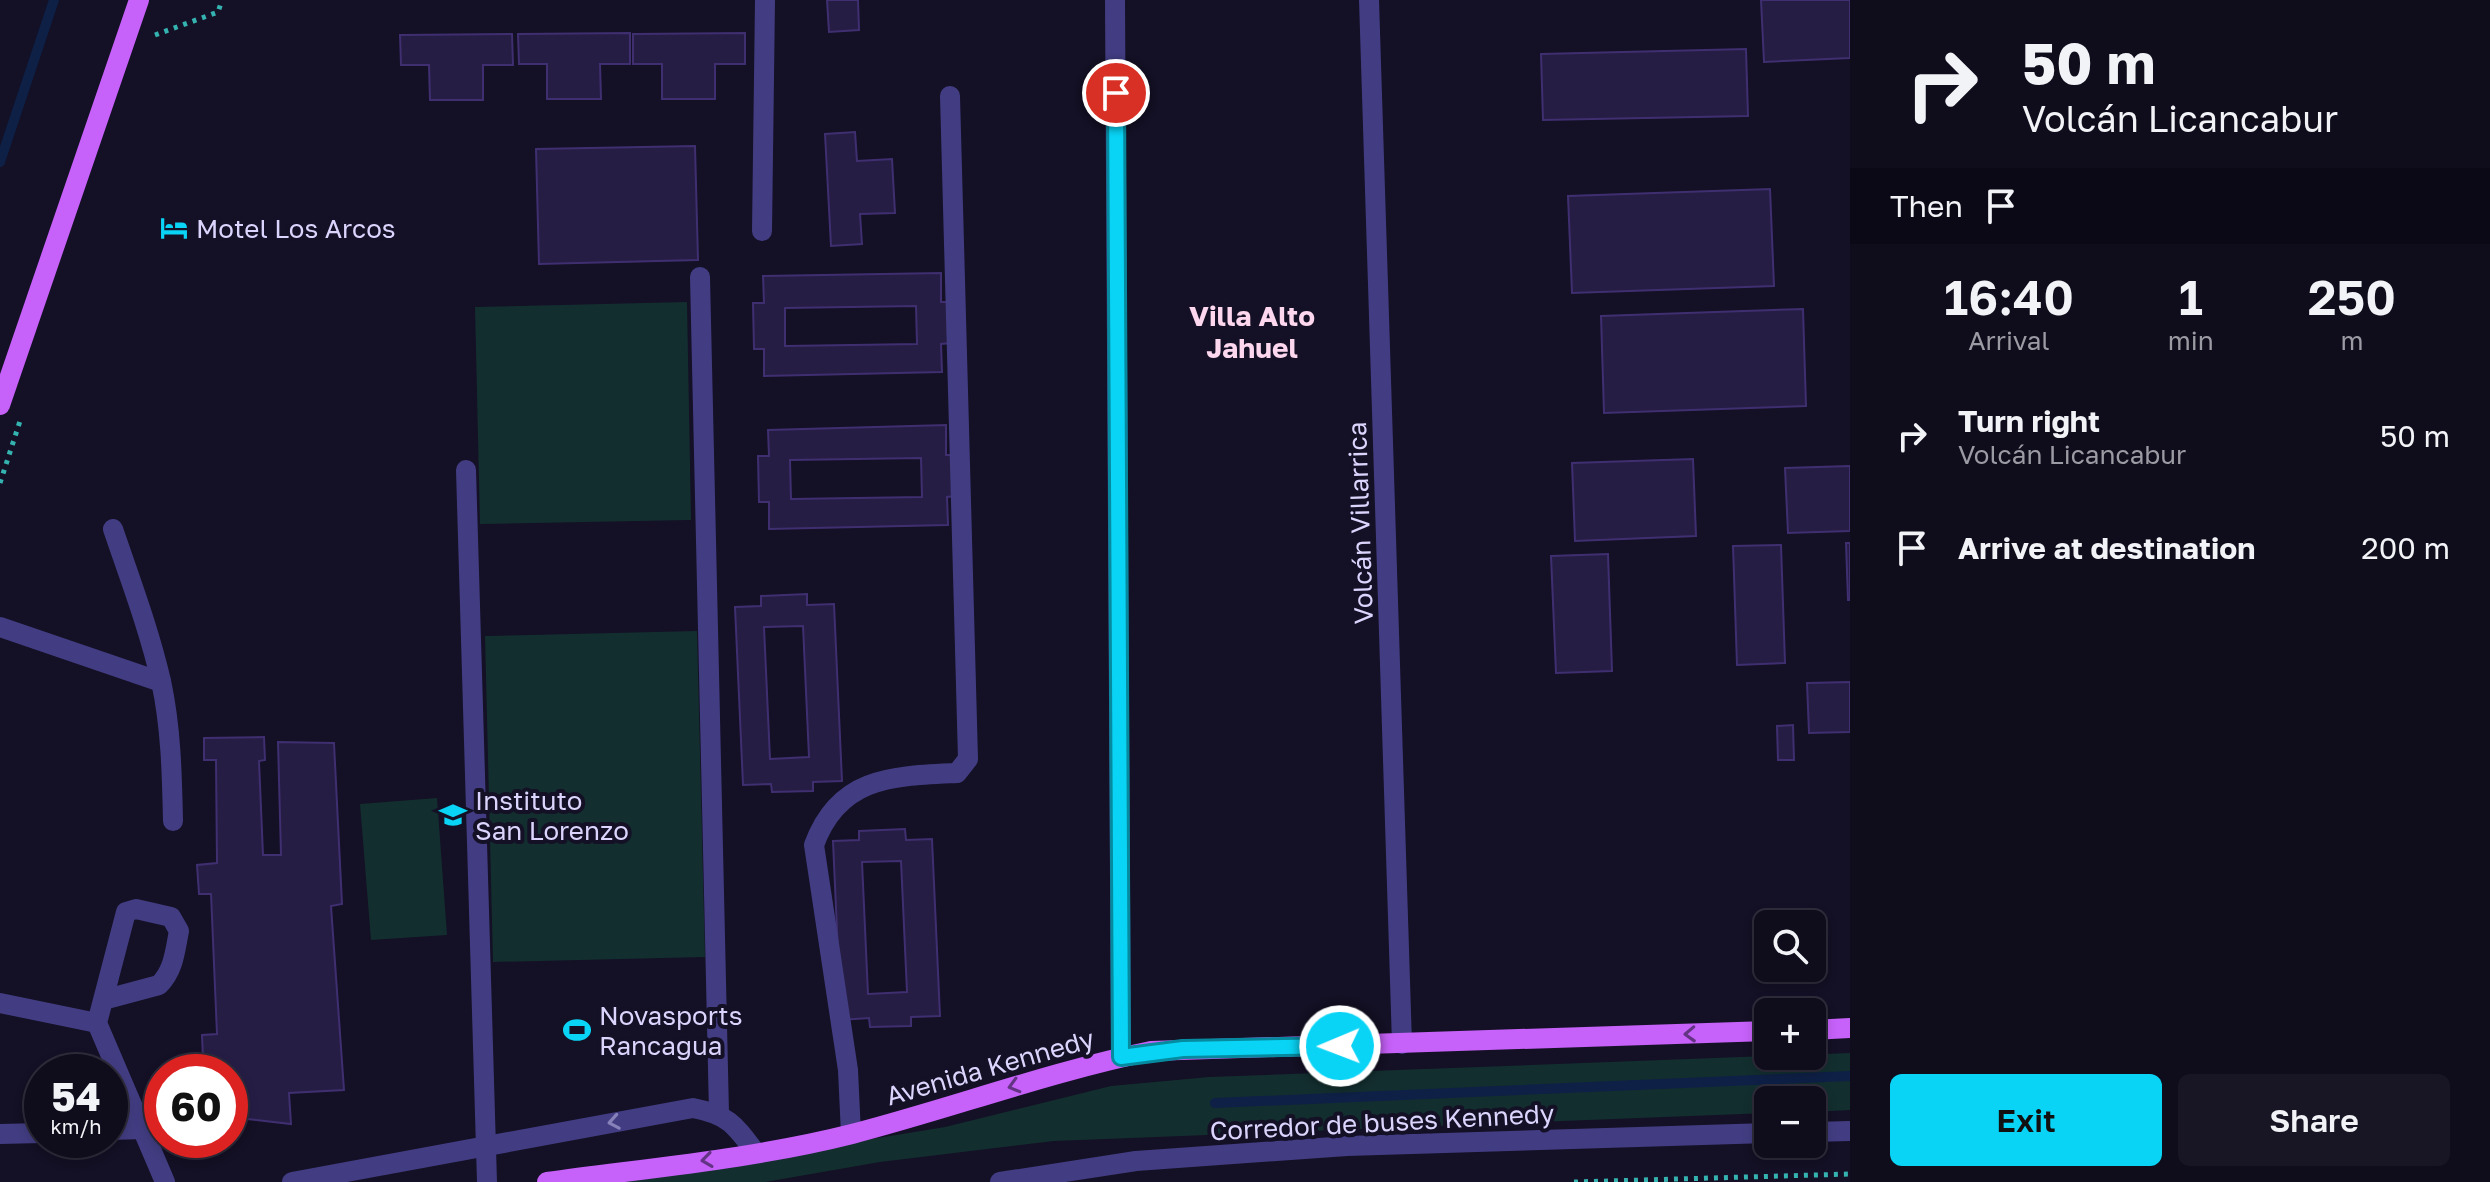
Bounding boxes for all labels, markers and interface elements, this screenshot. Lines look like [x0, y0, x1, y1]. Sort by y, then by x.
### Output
text: 50 m [2022, 29, 2156, 96]
icon: right [1890, 32, 1994, 136]
pin [1082, 59, 1150, 127]
icon: arrive [1094, 71, 1138, 115]
text: Volcán Licancabur [2022, 97, 2338, 140]
icon: arrive [1979, 184, 2023, 228]
text: Then [1890, 188, 1963, 224]
hotel icon: Motel Los Arcos [159, 213, 189, 243]
place label: Motel Los Arcos [196, 213, 396, 244]
text: 16:40 [1944, 268, 2074, 326]
text: 1 [2179, 268, 2203, 326]
text: 250 [2308, 268, 2396, 326]
district label: Villa Alto Jahuel [1189, 299, 1315, 364]
text: Arrival [1968, 325, 2050, 356]
text: min [2168, 325, 2214, 356]
text: m [2340, 325, 2363, 356]
text: Turn right [1958, 403, 2100, 439]
icon: right [1890, 414, 1934, 458]
text: 50 m [2380, 418, 2450, 454]
street label: Volcán Villarrica [1341, 421, 1379, 625]
text: Volcán Licancabur [1958, 439, 2186, 470]
icon: arrive [1890, 526, 1934, 570]
text: Arrive at destination [1958, 530, 2255, 566]
text: 200 m [2361, 530, 2450, 566]
place label: Instituto San Lorenzo [475, 785, 629, 846]
school or university icon: Instituto San Lorenzo [438, 800, 468, 830]
map controls [1754, 910, 1826, 1158]
button: search [1754, 910, 1826, 982]
button: + [1754, 998, 1826, 1070]
place label: Novasports Rancagua [599, 1000, 743, 1061]
position arrow [1298, 1004, 1382, 1088]
sports icon: Novasports Rancagua [562, 1015, 592, 1045]
street label: Avenida Kennedy [882, 1022, 1098, 1112]
one-way arrow [1683, 1026, 1696, 1043]
speed limit sign: 60 [144, 1054, 248, 1158]
text: 54 [51, 1072, 101, 1120]
button: Exit [1890, 1074, 2162, 1166]
button: Share [2178, 1074, 2450, 1166]
one-way arrow [1008, 1077, 1022, 1094]
button: − [1754, 1086, 1826, 1158]
street label: Corredor de buses Kennedy [1209, 1097, 1556, 1147]
one-way arrow [607, 1113, 621, 1130]
text: km/h [51, 1114, 101, 1138]
one-way arrow [700, 1151, 714, 1168]

